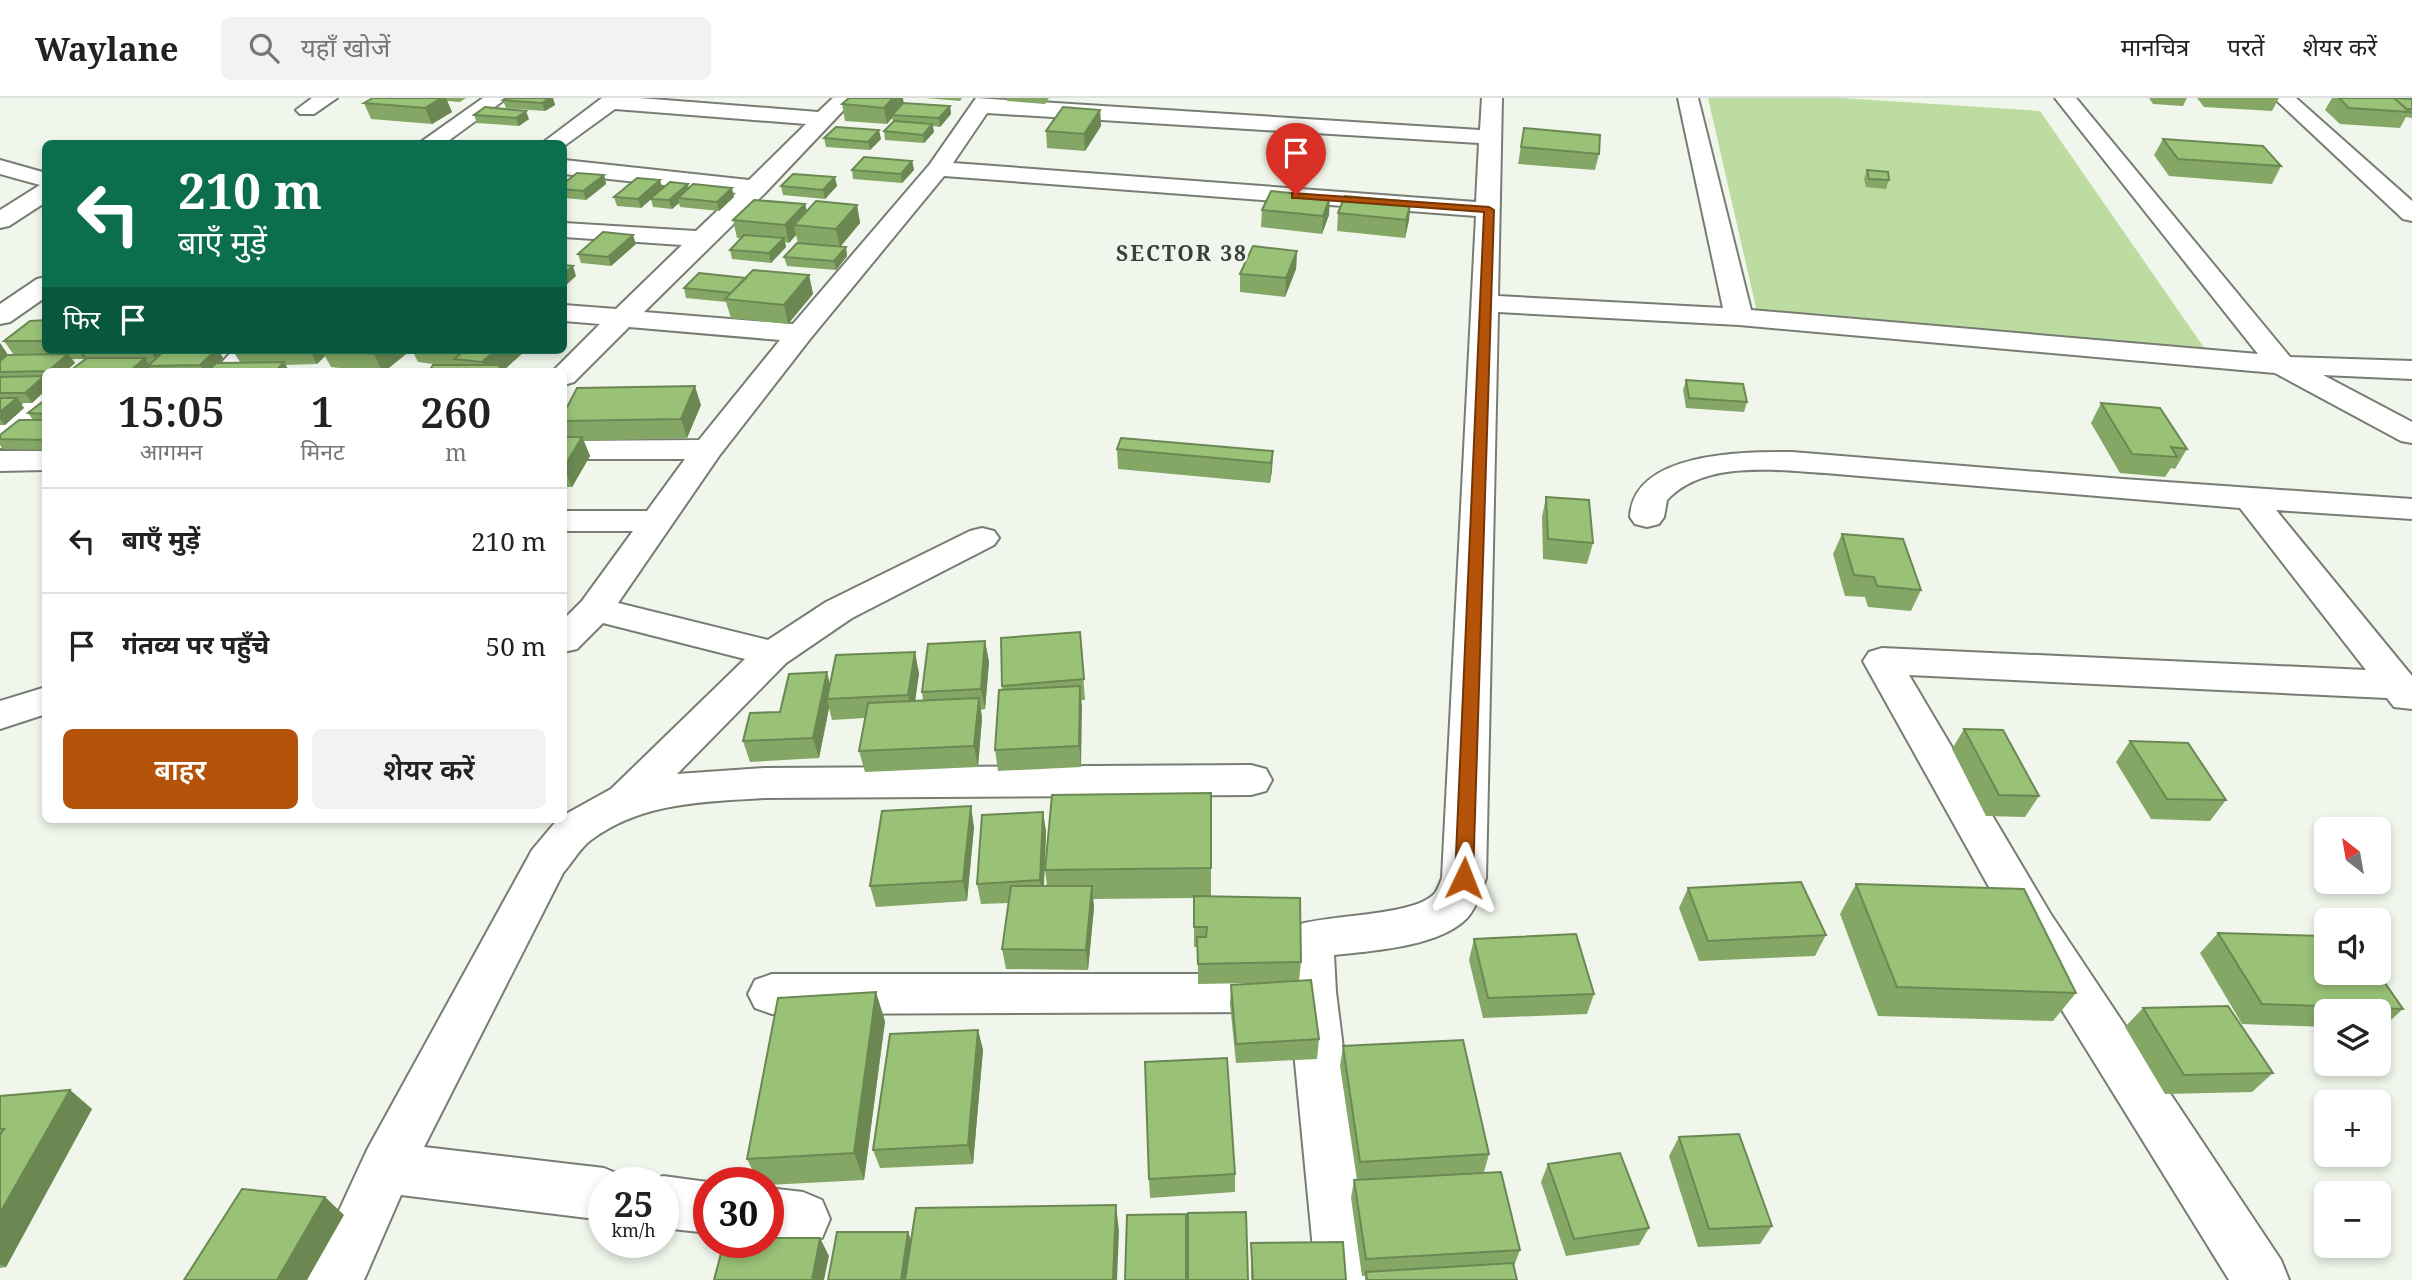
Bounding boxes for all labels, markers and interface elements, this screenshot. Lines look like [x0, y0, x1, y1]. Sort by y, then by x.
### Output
search box [221, 17, 711, 80]
text: Waylane [35, 26, 179, 71]
icon: search [245, 29, 283, 67]
text: यहाँ खोजें [301, 29, 390, 65]
text: मानचित्र [2121, 30, 2189, 63]
text: परतें [2227, 30, 2264, 63]
text: शेयर करें [2302, 30, 2377, 63]
pin [1266, 123, 1326, 195]
icon: arrive [1277, 134, 1315, 172]
text: 210 m [178, 157, 322, 223]
icon: left [63, 168, 154, 259]
text: बाएँ मुड़ें [178, 220, 267, 263]
district label: SECTOR 38 [1116, 239, 1248, 267]
text: फिर [63, 301, 100, 337]
icon: arrive [114, 301, 152, 339]
text: 15:05 [118, 382, 225, 439]
text: 1 [311, 382, 334, 439]
text: 260 [420, 383, 491, 440]
text: आगमन [140, 435, 203, 467]
text: मिनट [301, 435, 345, 467]
text: m [445, 436, 467, 468]
text: बाएँ मुड़ें [122, 521, 200, 557]
icon: left [63, 522, 101, 560]
text: 210 m [471, 523, 546, 559]
text: गंतव्य पर पहुँचे [122, 626, 269, 662]
icon: arrive [63, 627, 101, 665]
text: 50 m [486, 628, 546, 664]
button: बाहर [63, 729, 298, 809]
button: शेयर करें [312, 729, 546, 809]
north arrow [2314, 817, 2390, 894]
map controls [2314, 817, 2391, 1258]
position arrow [1427, 841, 1501, 915]
button: sound [2314, 908, 2391, 985]
button: layers [2314, 999, 2391, 1076]
button: + [2314, 1090, 2391, 1167]
speed limit sign: 30 [693, 1167, 784, 1258]
text: 25 [614, 1180, 653, 1227]
button: − [2314, 1181, 2391, 1258]
text: km/h [611, 1218, 656, 1242]

